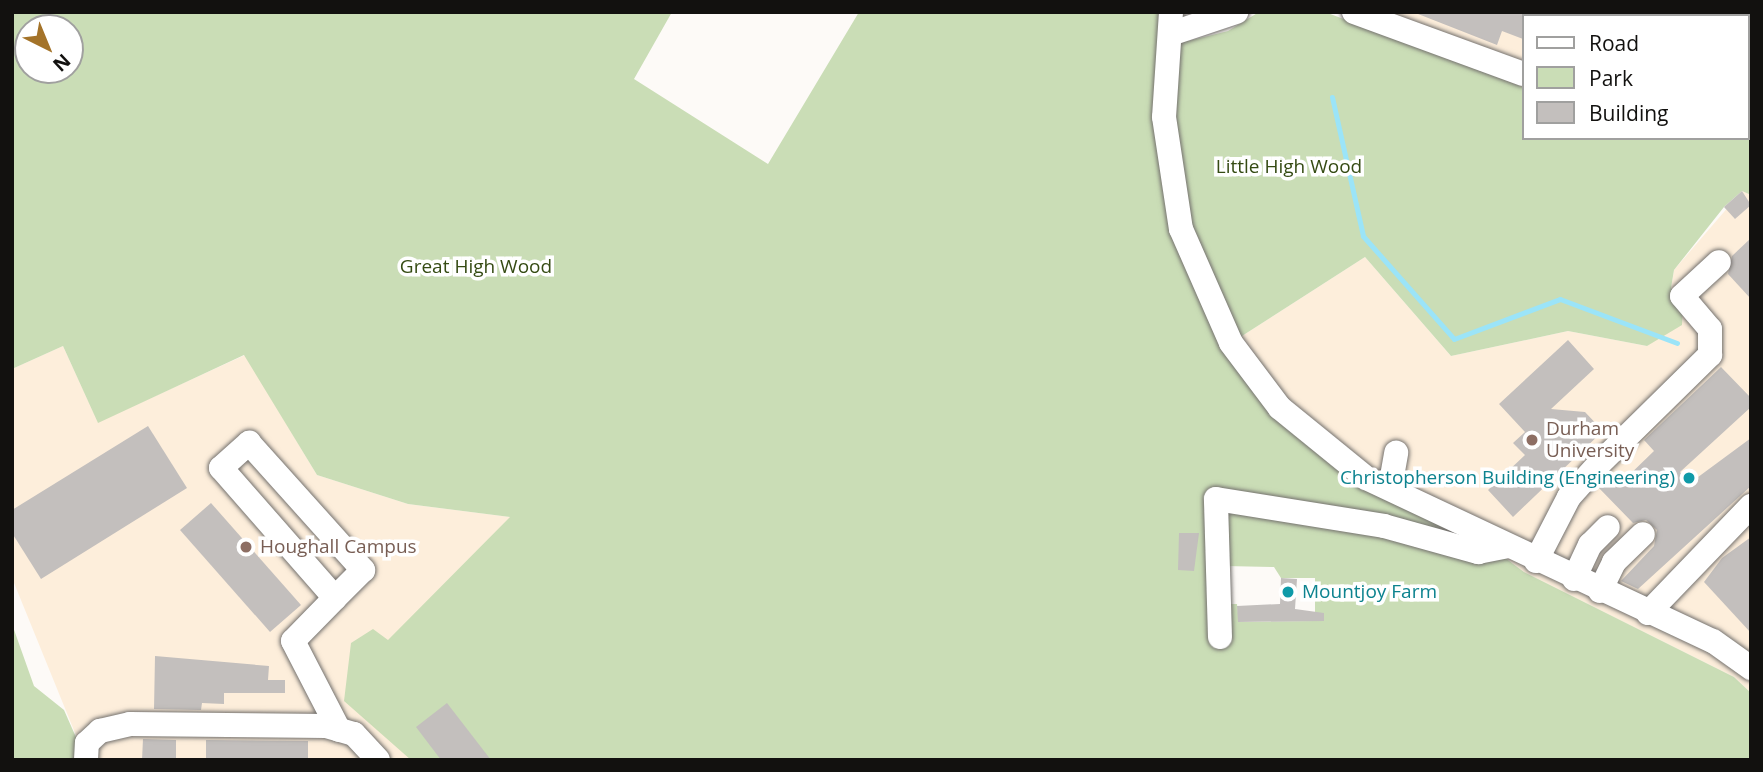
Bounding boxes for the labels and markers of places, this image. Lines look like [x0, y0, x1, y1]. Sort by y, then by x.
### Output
place label: Durham University [1546, 418, 1634, 462]
marker: Durham University [1524, 432, 1540, 448]
place label: Christopherson Building (Engineering) [1340, 467, 1675, 489]
marker: Christopherson Building (Engineering) [1681, 470, 1697, 486]
place label: Houghall Campus [260, 536, 417, 558]
marker: Houghall Campus [238, 539, 254, 555]
place label: Mountjoy Farm [1302, 581, 1437, 603]
marker: Mountjoy Farm [1280, 584, 1296, 600]

